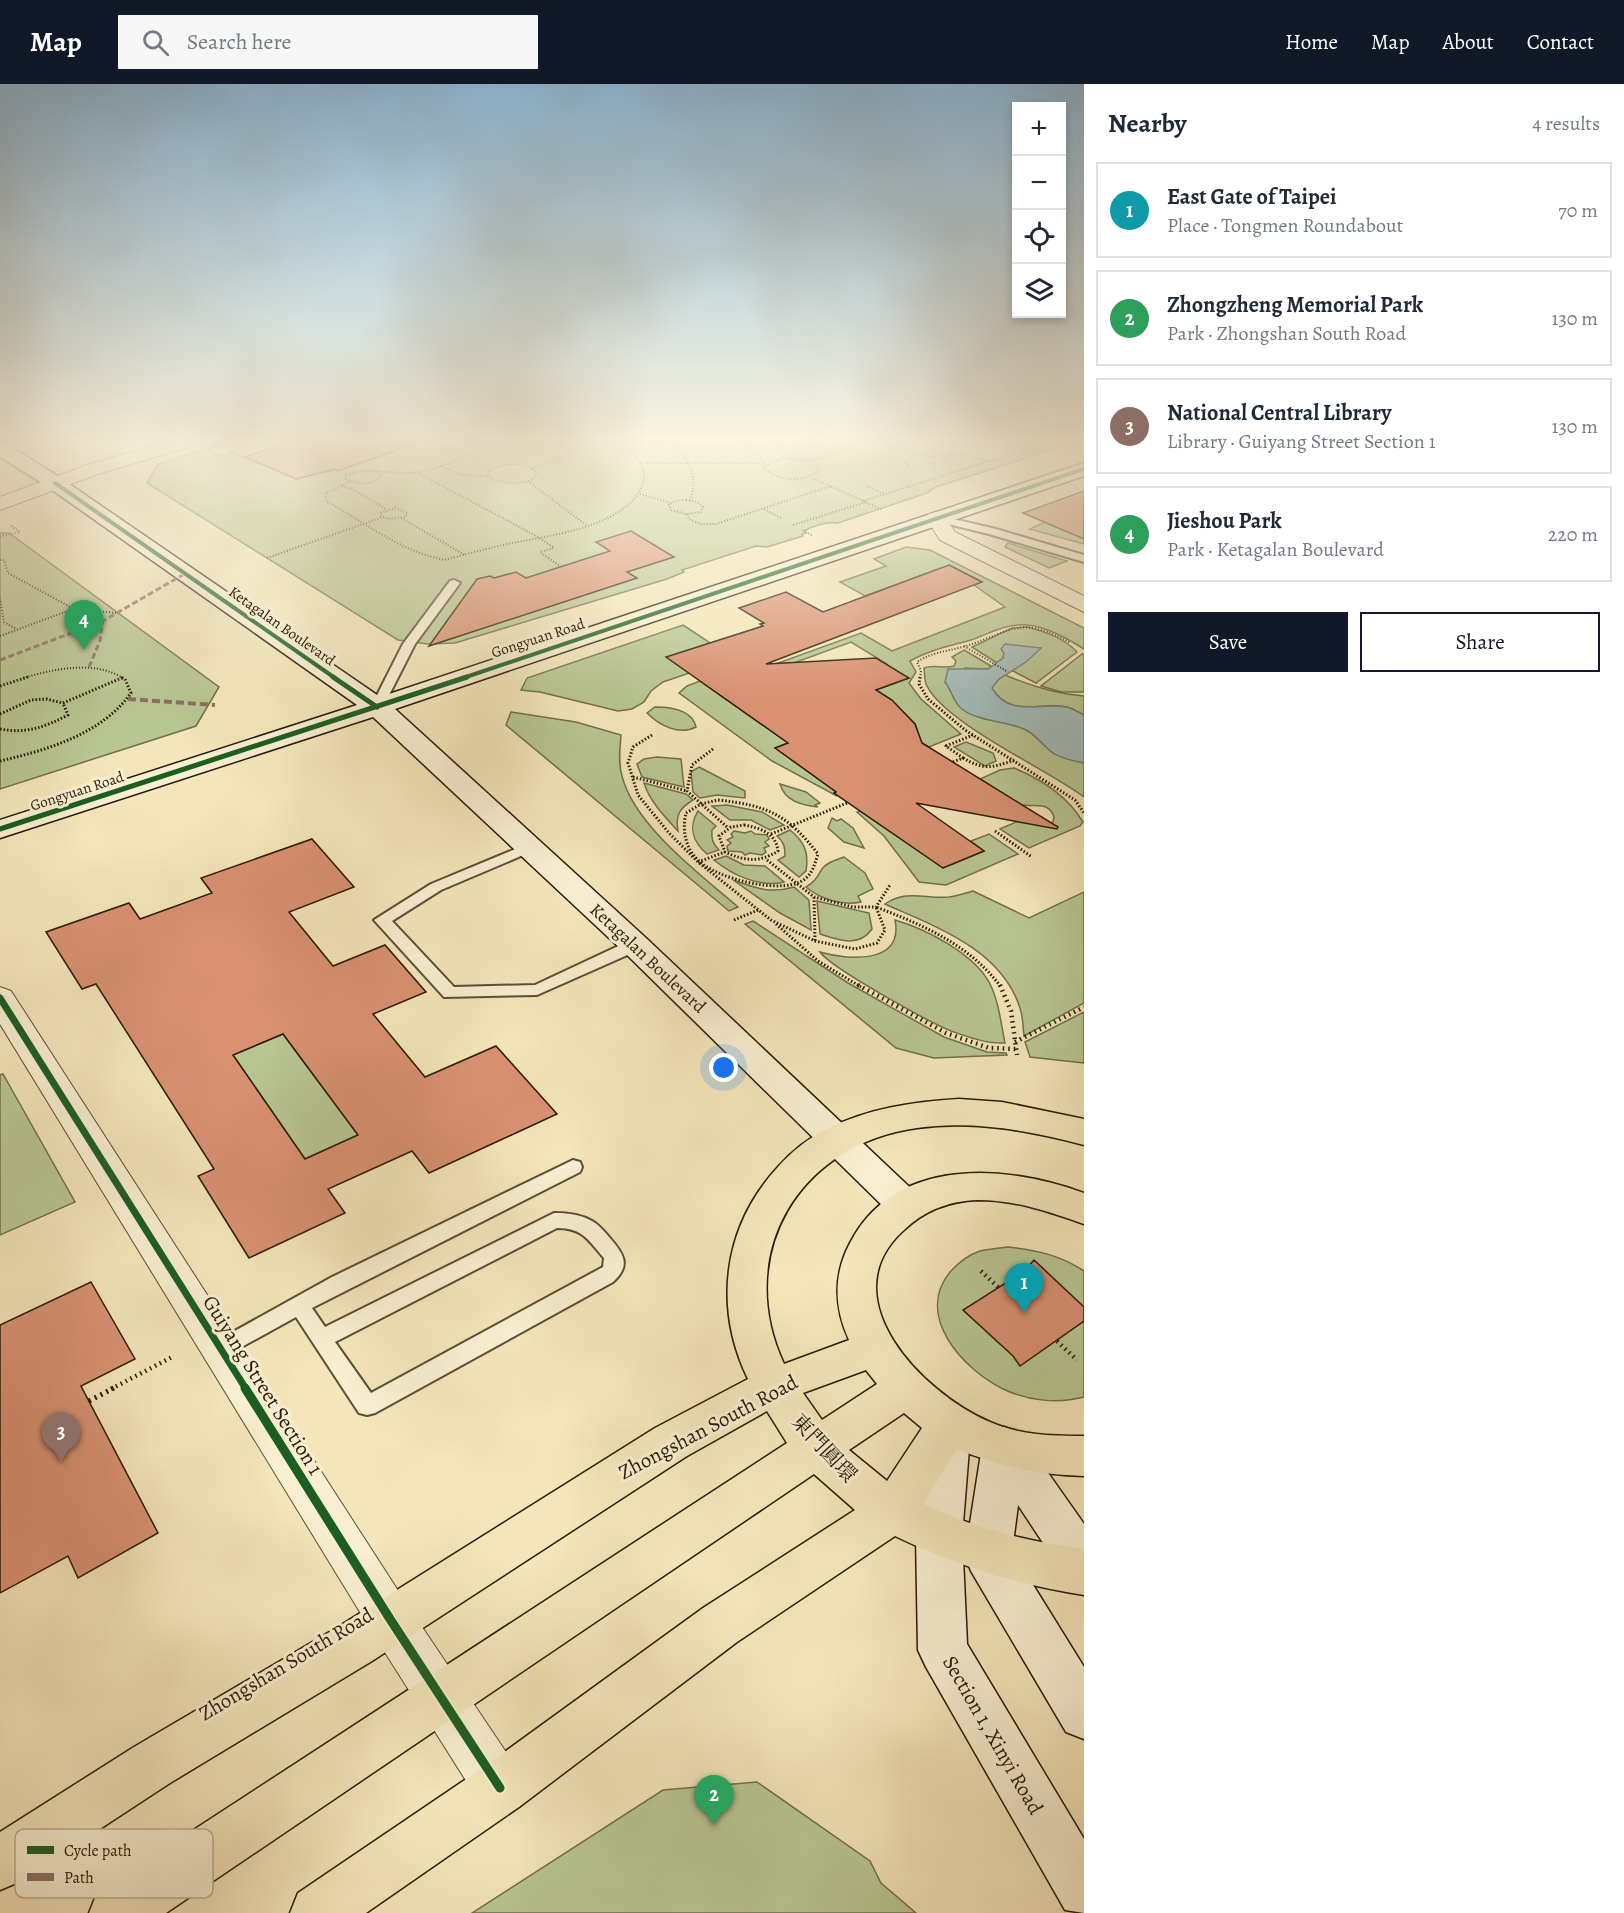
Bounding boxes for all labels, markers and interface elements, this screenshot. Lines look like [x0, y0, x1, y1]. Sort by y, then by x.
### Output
search box [118, 15, 538, 69]
text: Map [30, 23, 82, 61]
icon: search [139, 26, 172, 59]
text: Search here [187, 27, 291, 57]
text: Home [1285, 28, 1338, 56]
text: Map [1371, 28, 1409, 56]
text: About [1442, 28, 1494, 56]
text: Contact [1527, 28, 1594, 56]
map controls [1012, 102, 1066, 318]
button: + [1012, 102, 1066, 156]
text: Nearby [1108, 106, 1187, 141]
text: 4 results [1532, 110, 1600, 137]
button: − [1012, 156, 1066, 210]
text: East Gate of Taipei [1167, 182, 1336, 212]
text: 1 [1126, 197, 1133, 224]
text: 70 m [1558, 197, 1598, 224]
button: locate [1012, 210, 1066, 264]
text: Place · Tongmen Roundabout [1167, 212, 1403, 239]
button: layers [1012, 264, 1066, 318]
text: Zhongzheng Memorial Park [1167, 290, 1423, 320]
text: 2 [1125, 305, 1134, 332]
text: 130 m [1552, 305, 1598, 332]
text: Park · Zhongshan South Road [1167, 320, 1406, 347]
text: National Central Library [1167, 398, 1391, 428]
text: 3 [1125, 413, 1134, 440]
text: 130 m [1552, 413, 1598, 440]
text: Library · Guiyang Street Section 1 [1167, 428, 1435, 455]
text: Jieshou Park [1167, 506, 1282, 536]
text: 4 [1125, 521, 1134, 548]
text: 220 m [1548, 521, 1598, 548]
text: Park · Ketagalan Boulevard [1167, 536, 1384, 563]
street label: Ketagalan Boulevard [225, 582, 340, 671]
pin: 4 [64, 600, 104, 650]
button: Save [1108, 612, 1348, 672]
button: Share [1360, 612, 1600, 672]
street label: Gongyuan Road [489, 613, 588, 663]
street label: Gongyuan Road [28, 766, 127, 816]
street label: Ketagalan Boulevard [585, 898, 712, 1018]
your location [709, 1053, 738, 1082]
pin: 1 [1004, 1264, 1044, 1313]
street label: Guiyang Street Section 1 [196, 1290, 330, 1480]
street label: Zhongshan South Road [613, 1368, 803, 1486]
street label: 東門圓環 [785, 1408, 863, 1488]
pin: 3 [42, 1412, 80, 1462]
street label: Zhongshan South Road [193, 1600, 379, 1727]
street label: Section 1, Xinyi Road [936, 1650, 1050, 1820]
pin: 2 [694, 1776, 734, 1825]
legend [15, 1829, 213, 1898]
text: Cycle path [64, 1840, 132, 1862]
text: Path [64, 1867, 94, 1889]

